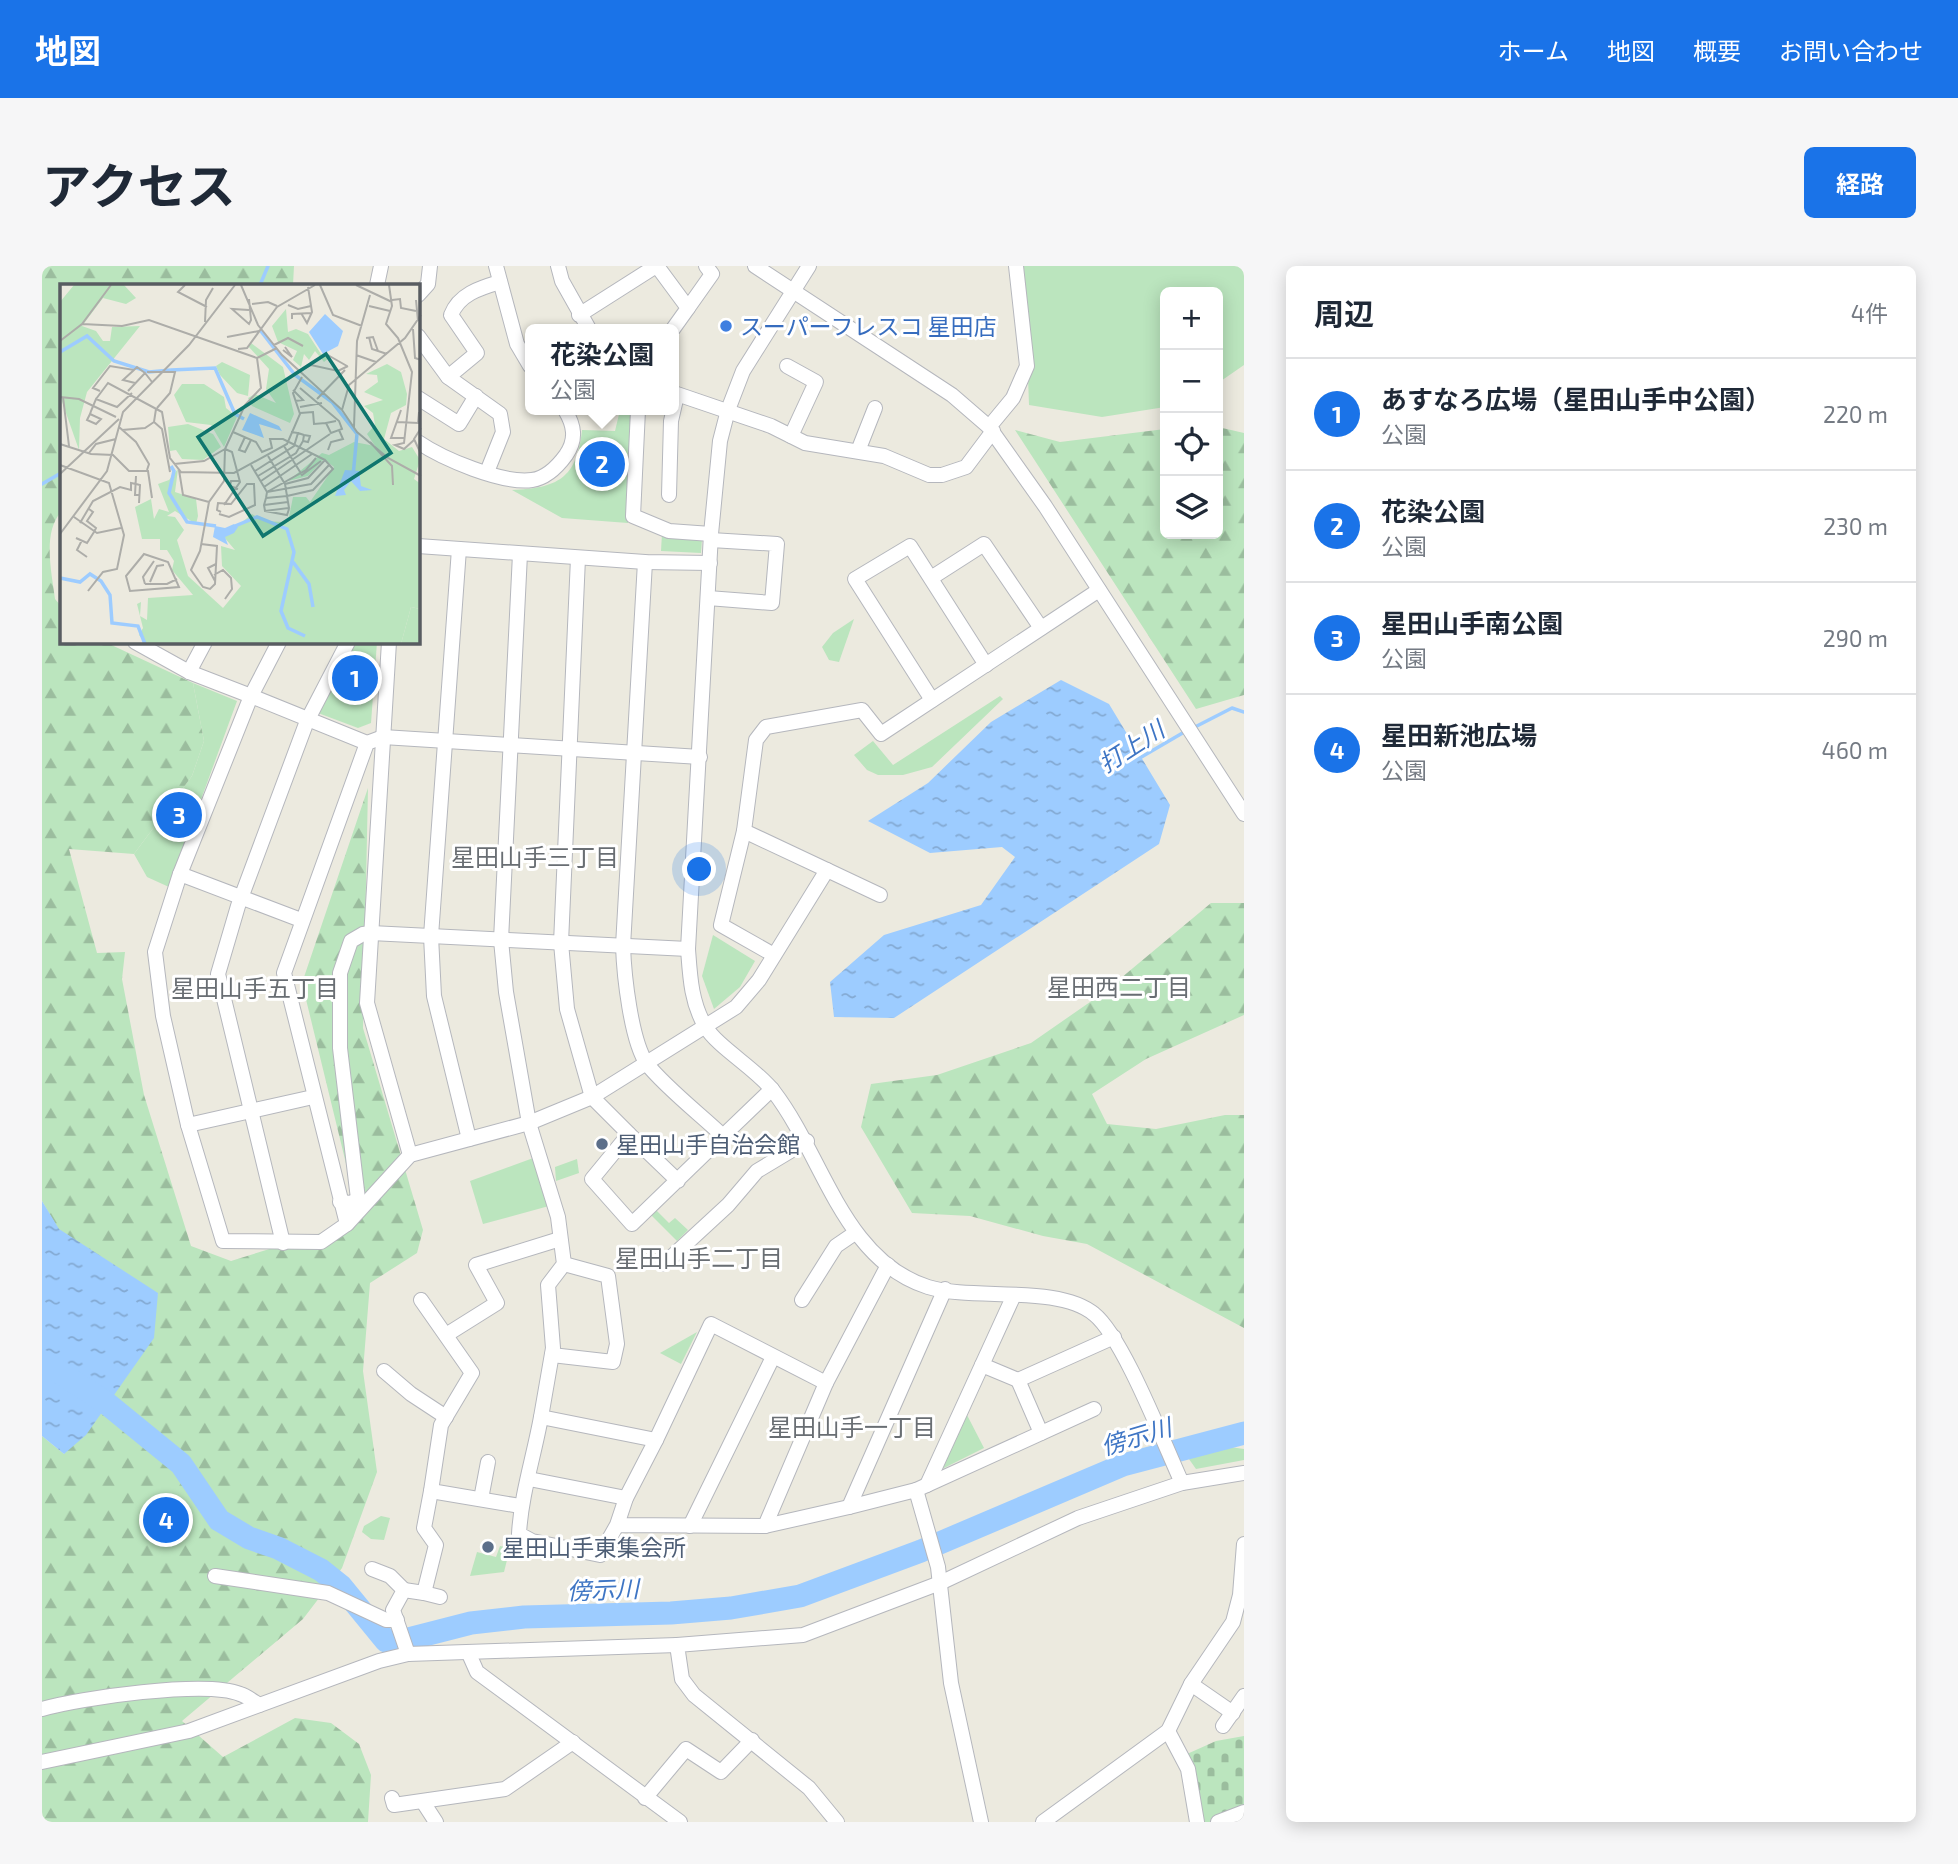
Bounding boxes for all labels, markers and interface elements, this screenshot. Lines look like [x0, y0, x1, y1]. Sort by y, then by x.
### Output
text: 地図 [35, 30, 101, 70]
text: ホーム [1498, 36, 1569, 65]
text: 地図 [1607, 36, 1655, 65]
text: 概要 [1693, 36, 1741, 65]
text: お問い合わせ [1779, 36, 1923, 65]
button: 経路 [1804, 147, 1916, 218]
text: アクセス [42, 155, 236, 214]
inset map [60, 284, 420, 644]
map controls [1160, 287, 1223, 539]
button: + [1160, 287, 1223, 350]
text: 周辺 [1314, 295, 1374, 331]
text: 4件 [1851, 299, 1888, 327]
place label: スーパーフレスコ 星田店 [740, 312, 997, 340]
marker: スーパーフレスコ 星田店 [718, 318, 734, 334]
popup [525, 324, 679, 415]
text: 花染公園 [550, 338, 654, 369]
button: − [1160, 350, 1223, 413]
text: 公園 [550, 375, 596, 403]
text: あすなろ広場（星田山手中公園） [1381, 383, 1771, 414]
text: 1 [1332, 400, 1342, 428]
text: 220 m [1823, 400, 1888, 428]
button: locate [1160, 413, 1223, 476]
text: 公園 [1381, 420, 1427, 448]
pin: 2 [579, 438, 625, 490]
button: layers [1160, 476, 1223, 539]
text: 花染公園 [1381, 495, 1485, 526]
text: 2 [1330, 512, 1344, 540]
text: 230 m [1823, 512, 1888, 540]
text: 公園 [1381, 532, 1427, 560]
text: 星田山手南公園 [1381, 607, 1563, 638]
text: 3 [1330, 624, 1344, 652]
text: 290 m [1823, 624, 1888, 652]
text: 公園 [1381, 644, 1427, 672]
pin: 1 [332, 652, 378, 704]
water label: 打上川 [1093, 713, 1172, 778]
text: 星田新池広場 [1381, 719, 1537, 750]
text: 4 [1330, 736, 1344, 764]
text: 460 m [1822, 736, 1888, 764]
text: 公園 [1381, 756, 1427, 784]
pin: 3 [156, 789, 202, 841]
district label: 星田山手三丁目 [451, 842, 619, 871]
your location [682, 852, 716, 886]
district label: 星田西二丁目 [1047, 972, 1191, 1001]
district label: 星田山手五丁目 [171, 973, 339, 1002]
place label: 星田山手自治会館 [616, 1130, 800, 1158]
marker: 星田山手自治会館 [594, 1136, 610, 1152]
district label: 星田山手二丁目 [615, 1243, 783, 1272]
water label: 傍示川 [1097, 1411, 1178, 1460]
district label: 星田山手一丁目 [768, 1412, 936, 1441]
pin: 4 [143, 1494, 189, 1546]
place label: 星田山手東集会所 [502, 1533, 686, 1561]
marker: 星田山手東集会所 [480, 1539, 496, 1555]
water label: 傍示川 [567, 1573, 642, 1605]

